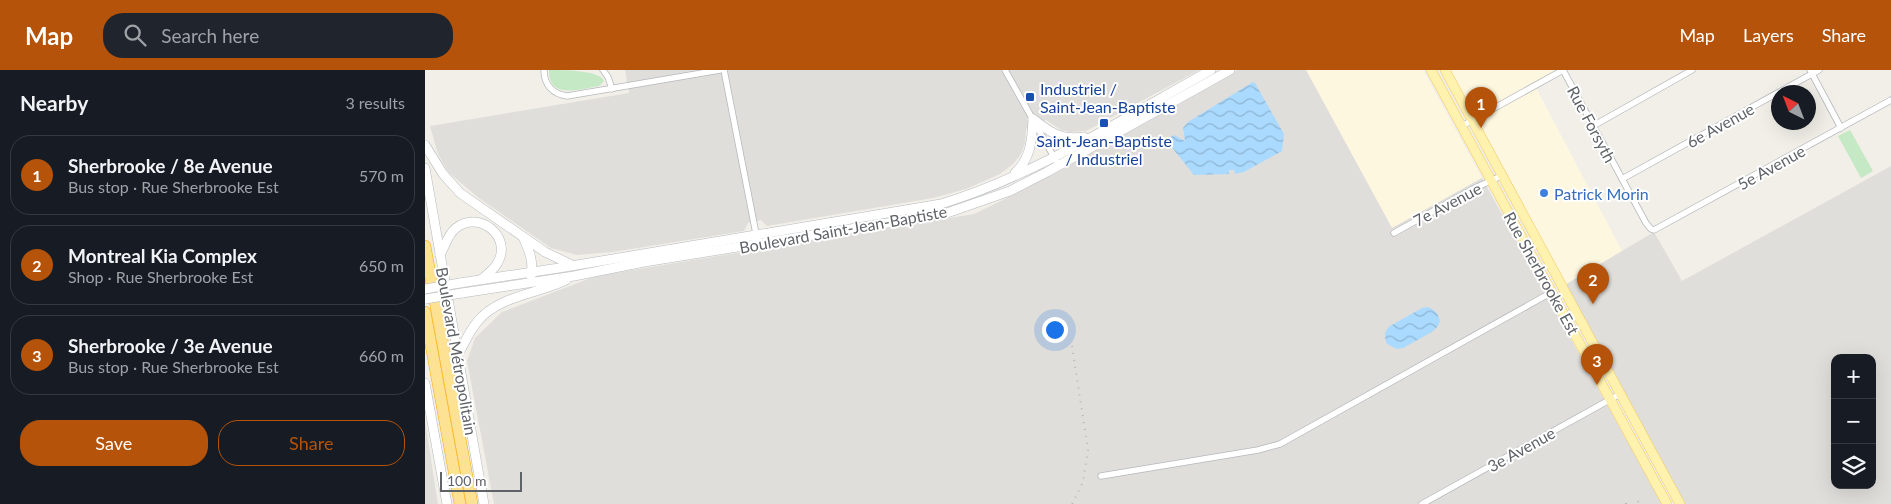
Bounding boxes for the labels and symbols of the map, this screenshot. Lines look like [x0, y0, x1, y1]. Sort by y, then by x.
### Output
place label: Industriel / Saint-Jean-Baptiste [1040, 79, 1176, 116]
street label: Rue Forsyth [1564, 82, 1620, 166]
north arrow [1771, 85, 1816, 130]
pin: 1 [1465, 87, 1497, 128]
marker: Industriel / Saint-Jean-Baptiste [1024, 91, 1036, 103]
street label: 6e Avenue [1683, 99, 1757, 151]
marker: Saint-Jean-Baptiste / Industriel [1098, 117, 1110, 129]
place label: Saint-Jean-Baptiste / Industriel [1036, 131, 1172, 168]
street label: 5e Avenue [1734, 141, 1808, 193]
street label: 7e Avenue [1410, 178, 1484, 230]
place label: Patrick Morin [1554, 184, 1649, 203]
marker: Patrick Morin [1538, 187, 1550, 199]
street label: Boulevard Saint-Jean-Baptiste [738, 201, 948, 257]
street label: Rue Sherbrooke Est [1500, 208, 1584, 338]
pin: 2 [1577, 263, 1609, 304]
street label: Boulevard Métropolitain [433, 266, 481, 436]
your location [1042, 317, 1068, 343]
pin: 3 [1581, 344, 1613, 385]
street label: 3e Avenue [1484, 423, 1558, 475]
scale bar [440, 469, 523, 492]

